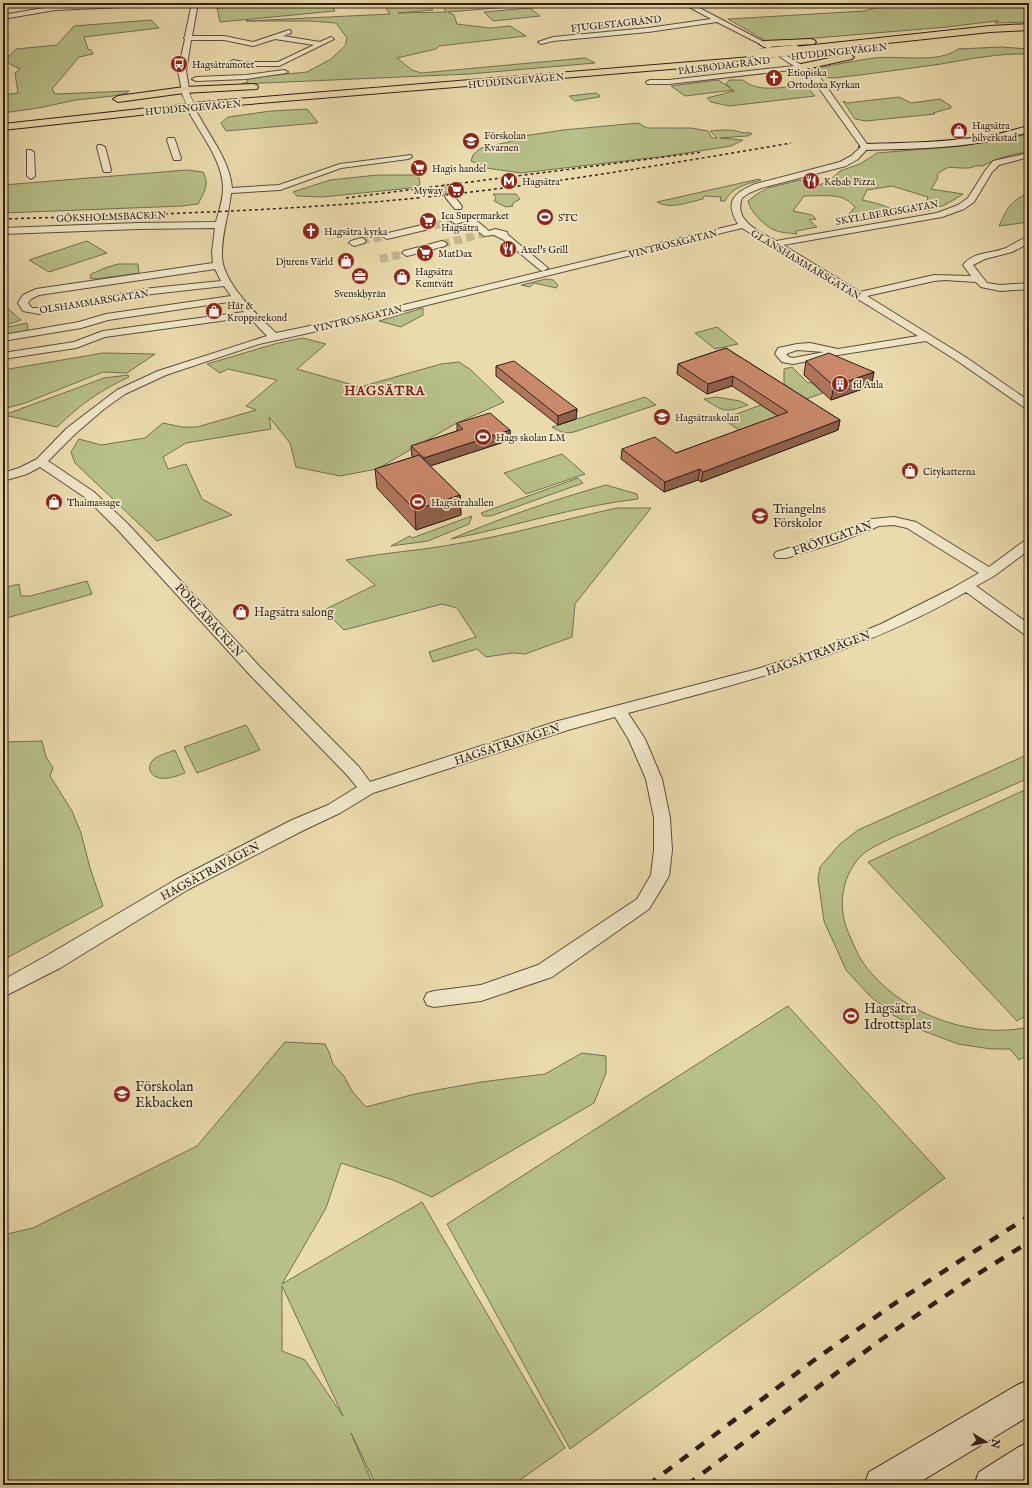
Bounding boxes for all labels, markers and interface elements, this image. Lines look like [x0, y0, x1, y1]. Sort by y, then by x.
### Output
street label: FJUGESTAGRÄND [570, 12, 662, 36]
street label: HUDDINGEVÄGEN [790, 40, 888, 64]
street label: PÅLSBODAGRÄND [677, 53, 771, 79]
bus stop icon: Hagsätramotet [169, 54, 189, 74]
place label: Hagsätramotet [192, 59, 255, 72]
place label: Etiopiska Ortodoxa Kyrkan [787, 67, 861, 92]
church icon: Etiopiska Ortodoxa Kyrkan [764, 68, 784, 88]
street label: HUDDINGEVÄGEN [467, 70, 565, 92]
street label: HUDDINGEVÄGEN [144, 97, 242, 119]
place label: Hagsätra bilverkstad [972, 120, 1018, 145]
shop icon: Hagsätra bilverkstad [949, 121, 969, 141]
place label: Förskolan Kvarnen [484, 130, 526, 155]
school or university icon: Förskolan Kvarnen [461, 131, 481, 151]
supermarket icon: Hagis handel [409, 158, 429, 178]
place label: Hagis handel [432, 163, 487, 176]
metro station icon: Hagsätra [499, 171, 519, 191]
restaurant icon: Kebab Pizza [801, 171, 821, 191]
place label: Hagsätra [522, 176, 560, 189]
place label: Kebab Pizza [824, 176, 876, 189]
supermarket icon: Myway [446, 180, 466, 200]
place label: Myway [413, 185, 443, 198]
street label: SKYLLBERGSGATAN [835, 198, 940, 229]
sports icon: STC [535, 207, 555, 227]
street label: GÖKSHOLMSBACKEN [56, 208, 167, 226]
place label: Ica Supermarket Hagsätra [441, 210, 510, 235]
supermarket icon: Ica Supermarket Hagsätra [418, 211, 438, 231]
place label: STC [558, 212, 578, 225]
church icon: Hagsätra kyrka [301, 221, 321, 241]
place label: Hagsätra kyrka [324, 226, 388, 239]
street label: VINTROSAGATAN [627, 227, 719, 262]
street label: GLANSHAMMARSGATAN [748, 227, 863, 303]
restaurant icon: Axel's Grill [498, 239, 518, 259]
supermarket icon: MatDax [415, 243, 435, 263]
place label: Axel's Grill [520, 244, 568, 257]
place label: MatDax [438, 248, 473, 261]
shop icon: Djurens Värld [336, 251, 356, 271]
place label: Djurens Värld [276, 256, 334, 269]
office icon: Svenskbyrån [350, 266, 370, 286]
place label: Hagsätra Kemtvätt [415, 266, 454, 291]
shop icon: Hagsätra Kemtvätt [392, 267, 412, 287]
street label: OLSHAMMARSGATAN [38, 287, 150, 318]
place label: Svenskbyrån [334, 288, 387, 301]
place label: Hår & Kroppsrekond [227, 300, 288, 325]
shop icon: Hår & Kroppsrekond [204, 301, 224, 321]
street label: VINTROSAGATAN [312, 303, 404, 336]
building icon: fd Aula [830, 374, 850, 394]
place label: fd Aula [853, 379, 884, 392]
district label: HAGSÄTRA [344, 383, 426, 400]
school or university icon: Hagsätraskolan [652, 407, 672, 427]
place label: Hagsätraskolan [675, 412, 740, 425]
sports icon: Hags skolan LM [473, 427, 493, 447]
place label: Hags skolan LM [496, 432, 566, 445]
shop icon: Citykatterna [900, 461, 920, 481]
place label: Citykatterna [923, 466, 976, 479]
shop icon: Thaimassage [44, 492, 64, 512]
sports icon: Hagsätrahallen [408, 492, 428, 512]
place label: Thaimassage [67, 497, 120, 510]
place label: Hagsätrahallen [431, 497, 494, 510]
place label: Triangelns Förskolor [773, 502, 826, 531]
school or university icon: Triangelns Förskolor [750, 506, 770, 526]
street label: FRÖVIGATAN [790, 517, 875, 559]
street label: PORLABACKEN [172, 580, 246, 661]
shop icon: Hagsätra salong [231, 602, 251, 622]
place label: Hagsätra salong [254, 605, 334, 620]
street label: HAGSÄTRAVÄGEN [763, 626, 873, 679]
street label: HAGSÄTRAVÄGEN [452, 719, 563, 769]
street label: HAGSÄTRAVÄGEN [157, 838, 263, 904]
place label: Hagsätra Idrottsplats [864, 1000, 932, 1034]
sports icon: Hagsätra Idrottsplats [841, 1006, 861, 1026]
place label: Förskolan Ekbacken [135, 1078, 194, 1112]
school or university icon: Förskolan Ekbacken [112, 1084, 132, 1104]
north arrow [966, 1422, 1006, 1462]
text: N [987, 1437, 1003, 1450]

